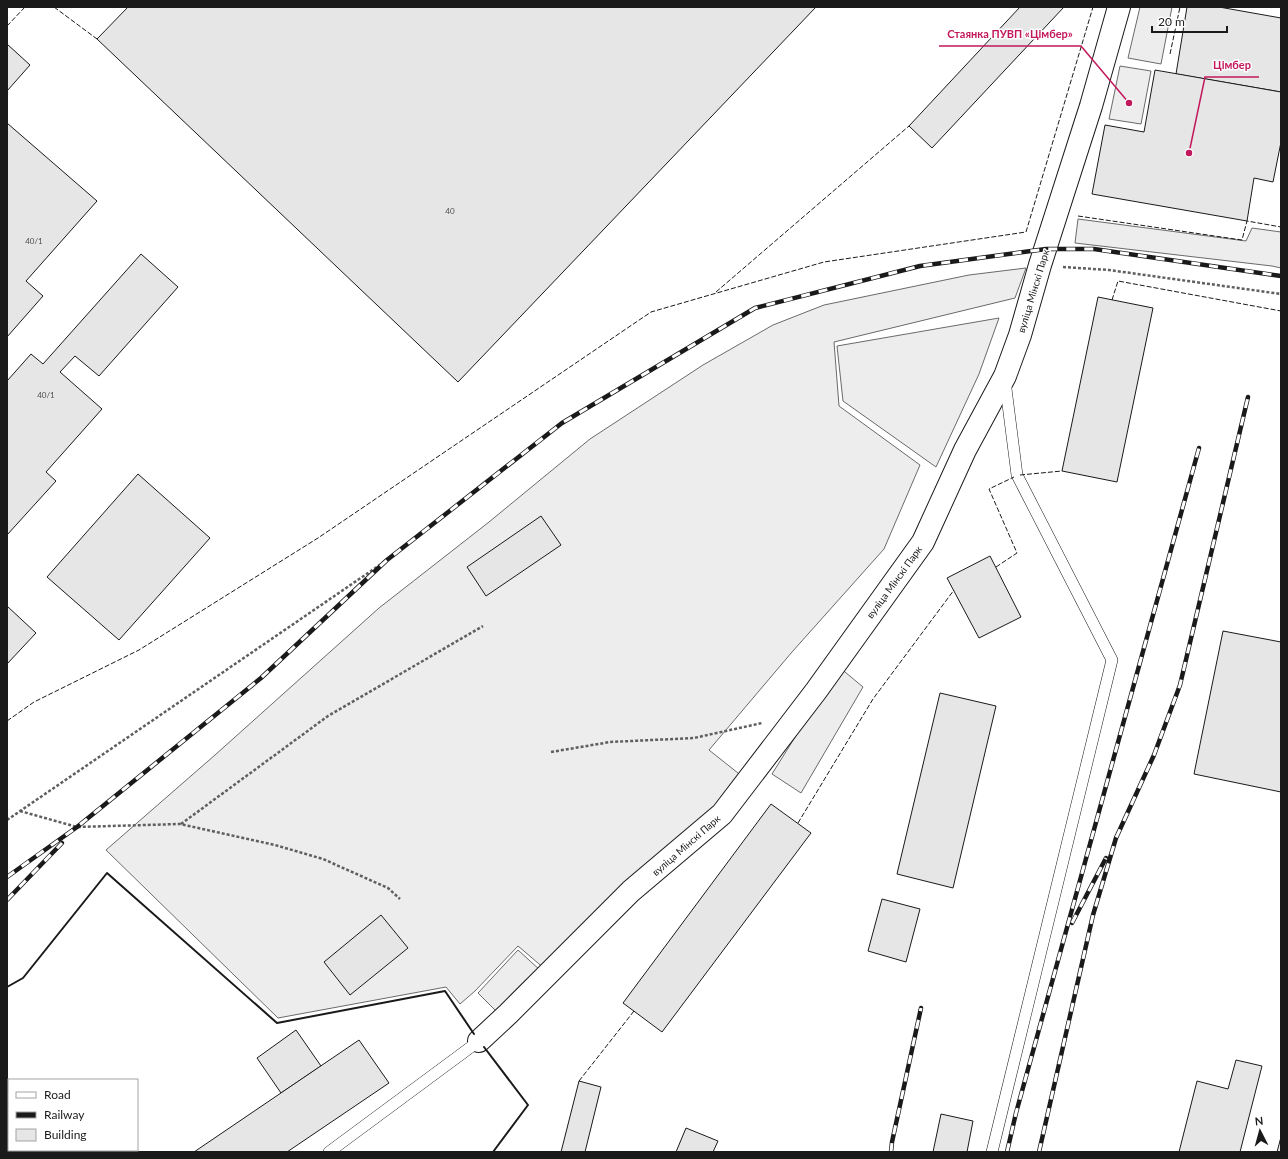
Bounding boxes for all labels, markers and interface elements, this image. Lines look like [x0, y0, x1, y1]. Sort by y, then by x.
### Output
scale bar [1152, 8, 1227, 34]
text: 20 m [1158, 14, 1185, 29]
callout: Стаянка ПУВП «Цімбер» [939, 23, 1081, 46]
text: Стаянка ПУВП «Цімбер» [947, 27, 1073, 40]
callout: Цімбер [1205, 54, 1259, 77]
text: Цімбер [1213, 58, 1251, 71]
house number: 40 [445, 206, 455, 216]
house number: 40/1 [25, 236, 43, 246]
street label: вуліца Мінскі Парк [1015, 247, 1052, 334]
house number: 40/1 [37, 390, 55, 400]
street label: вуліца Мінскі Парк [864, 543, 925, 621]
street label: вуліца Мінскі Парк [649, 812, 723, 878]
legend [8, 1079, 138, 1151]
text: Road [44, 1087, 71, 1102]
text: Railway [44, 1107, 85, 1122]
north arrow [1240, 1111, 1280, 1151]
text: N [1254, 1114, 1264, 1127]
text: Building [44, 1127, 87, 1142]

